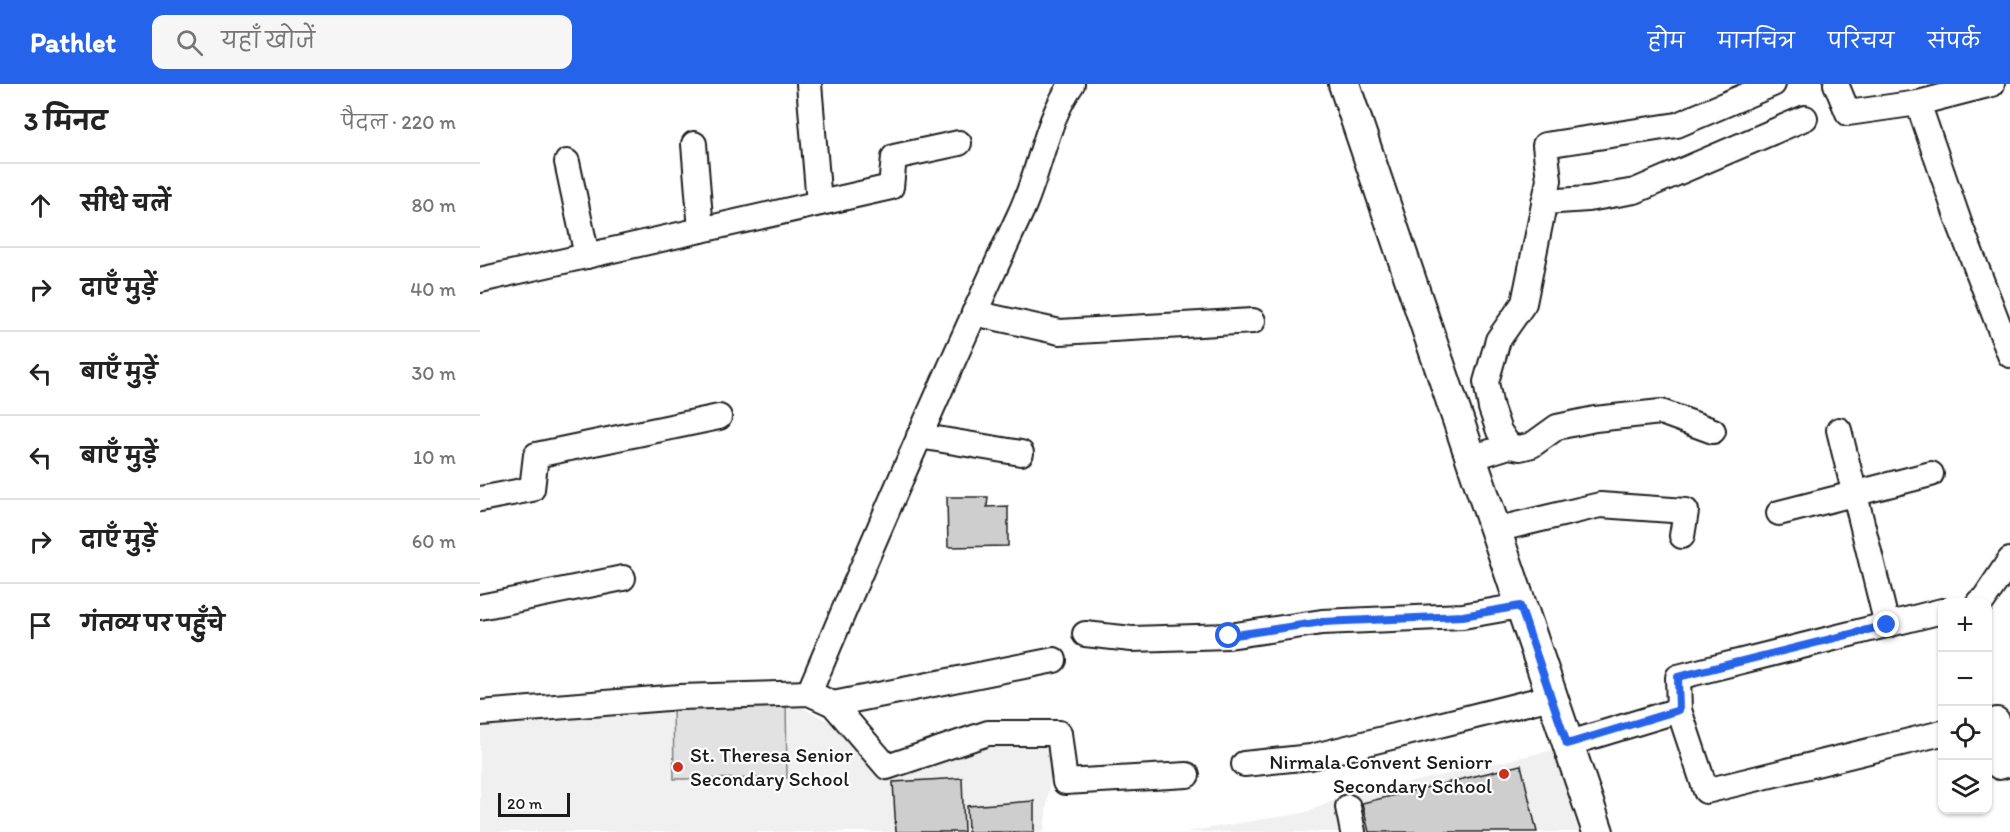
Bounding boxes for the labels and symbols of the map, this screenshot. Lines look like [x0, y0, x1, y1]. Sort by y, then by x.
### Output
route end [1873, 611, 1899, 637]
route start [1215, 622, 1241, 648]
place label: St. Theresa Senior Secondary School [690, 742, 853, 791]
place label: Nirmala Convent Seniorr Secondary School [1269, 749, 1493, 798]
marker: St. Theresa Senior Secondary School [671, 760, 685, 774]
marker: Nirmala Convent Seniorr Secondary School [1497, 767, 1511, 781]
scale bar [498, 790, 570, 818]

